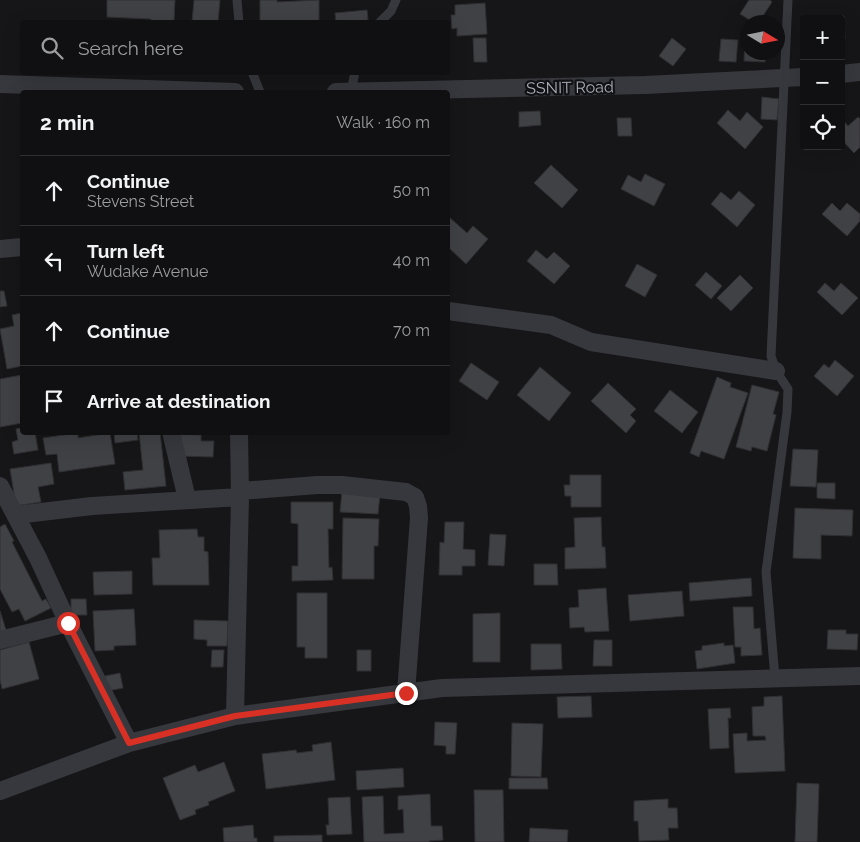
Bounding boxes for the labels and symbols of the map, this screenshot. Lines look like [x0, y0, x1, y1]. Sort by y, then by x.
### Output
north arrow [740, 15, 785, 60]
street label: SSNIT Road [526, 77, 614, 98]
route start [57, 612, 80, 635]
route end [395, 682, 418, 705]

